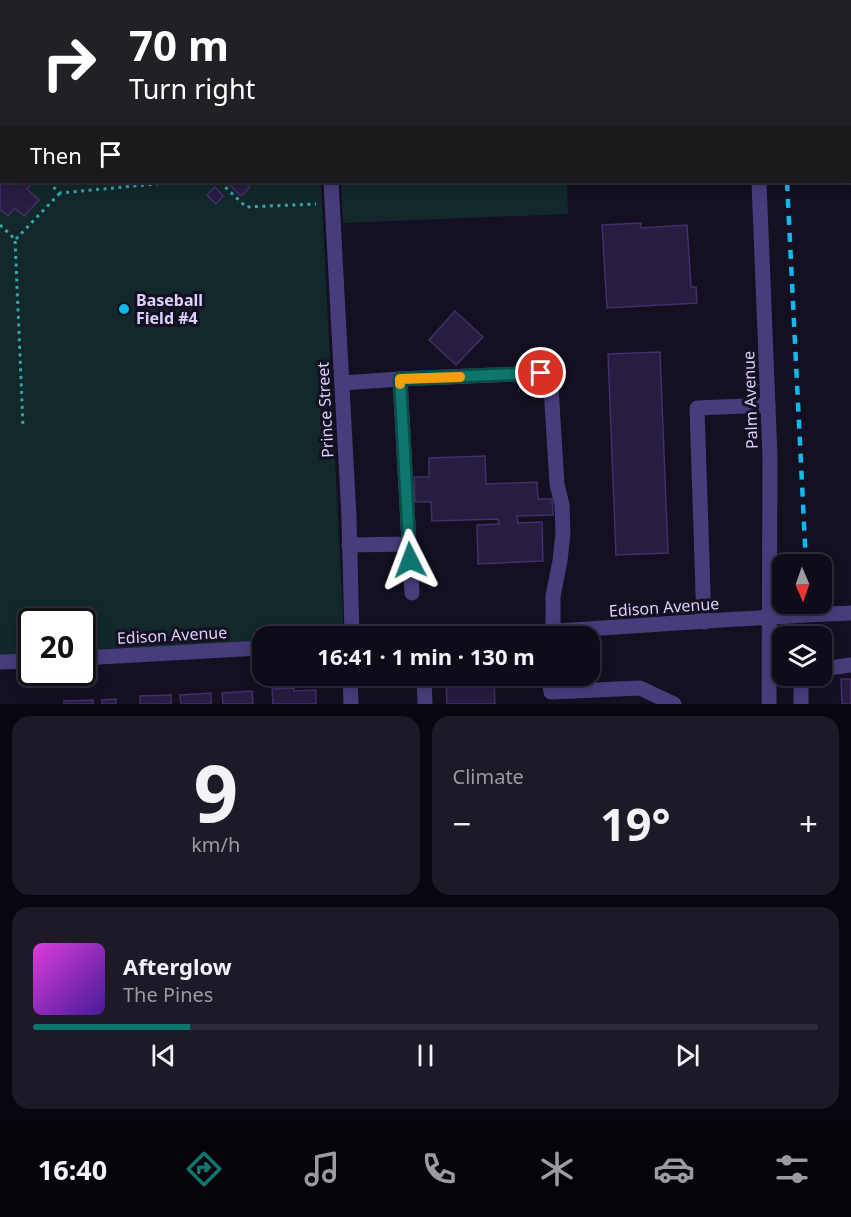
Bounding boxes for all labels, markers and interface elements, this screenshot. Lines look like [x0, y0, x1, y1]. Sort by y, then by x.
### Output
text: 70 m [129, 16, 229, 73]
icon: right [30, 24, 108, 102]
text: Turn right [129, 70, 255, 107]
icon: arrive [94, 138, 127, 171]
text: Then [30, 140, 82, 170]
place label: Baseball Field #4 [136, 289, 203, 329]
marker: Baseball Field #4 [117, 302, 131, 316]
pin [515, 347, 566, 398]
street label: Palm Avenue [737, 351, 763, 449]
icon: arrive [524, 356, 557, 389]
street label: Prince Street [311, 361, 338, 458]
position arrow [378, 528, 442, 592]
north arrow [772, 554, 832, 614]
map controls [772, 554, 832, 686]
street label: Edison Avenue [608, 592, 720, 622]
speed limit sign: 20 [18, 608, 96, 686]
street label: Edison Avenue [116, 621, 228, 649]
button: layers [772, 626, 832, 686]
text: 16:41 · 1 min · 130 m [317, 641, 535, 671]
text: 9 [193, 739, 238, 845]
text: Climate [453, 763, 524, 790]
text: 19° [600, 793, 671, 854]
text: − [453, 801, 471, 846]
text: + [799, 801, 818, 846]
text: km/h [191, 831, 240, 858]
text: Afterglow [123, 951, 232, 981]
text: The Pines [123, 981, 213, 1008]
icon: previous [147, 1039, 180, 1072]
icon: pause [409, 1039, 442, 1072]
icon: next [671, 1039, 704, 1072]
icon: directions [183, 1148, 225, 1190]
icon: music [301, 1148, 343, 1190]
icon: phone [418, 1148, 460, 1190]
icon: climate [536, 1148, 578, 1190]
icon: car [653, 1148, 695, 1190]
icon: filters [771, 1148, 813, 1190]
text: 16:40 [38, 1151, 107, 1188]

